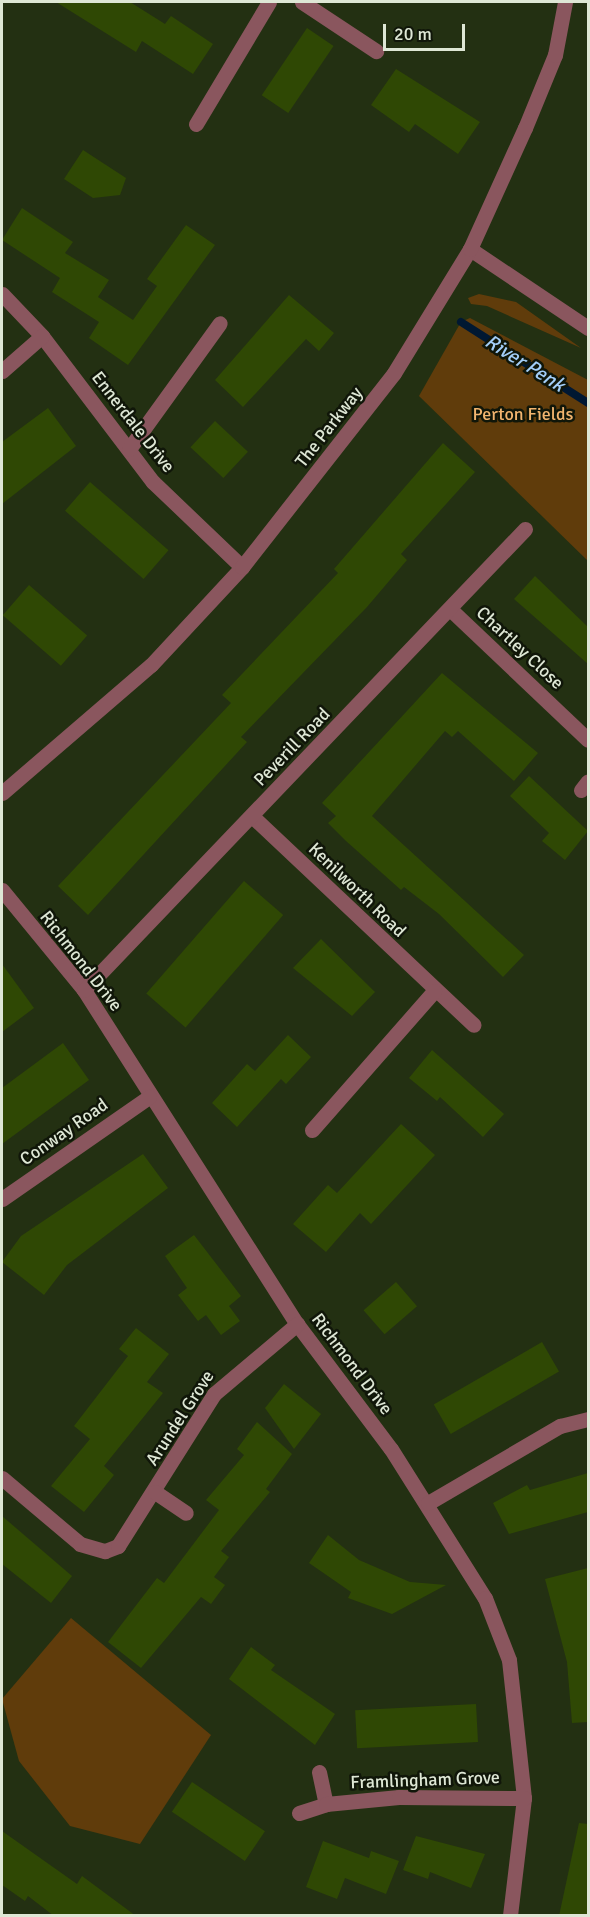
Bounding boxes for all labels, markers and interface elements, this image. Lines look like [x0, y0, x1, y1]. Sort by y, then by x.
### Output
scale bar [386, 12, 468, 50]
text: 20 m [394, 23, 432, 45]
water label: River Penk [481, 329, 569, 397]
street label: Ennerdale Drive [87, 367, 179, 477]
street label: The Parkway [291, 382, 367, 472]
park label: Perton Fields [473, 403, 573, 425]
street label: Chartley Close [472, 602, 568, 694]
street label: Peverill Road [249, 703, 335, 791]
street label: Kenilworth Road [304, 838, 410, 942]
street label: Richmond Drive [35, 907, 127, 1015]
street label: Conway Road [16, 1094, 112, 1170]
street label: Richmond Drive [307, 1309, 397, 1419]
street label: Arundel Grove [141, 1366, 219, 1470]
street label: Framlingham Grove [350, 1767, 500, 1793]

